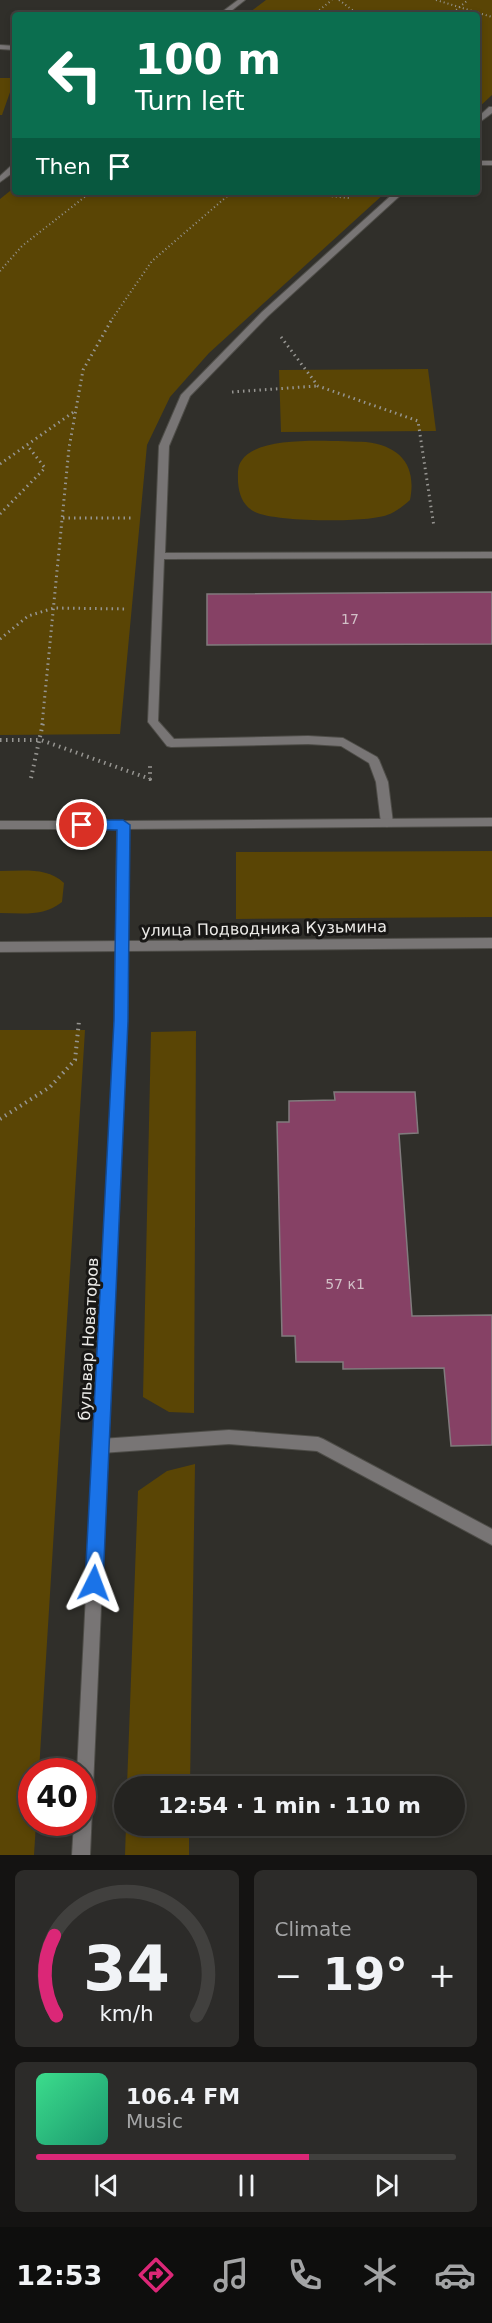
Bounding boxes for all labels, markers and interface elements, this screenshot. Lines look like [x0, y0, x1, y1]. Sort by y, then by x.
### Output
text: 100 m [135, 35, 281, 84]
icon: left [36, 36, 114, 114]
text: Turn left [135, 85, 245, 116]
icon: arrive [103, 150, 136, 183]
text: Then [36, 154, 91, 179]
house number: 17 [341, 611, 359, 627]
pin [56, 799, 107, 850]
icon: arrive [65, 808, 98, 841]
street label: улица Подводника Кузьмина [141, 917, 387, 940]
street label: бульвар Новаторов [75, 1257, 102, 1421]
house number: 57 к1 [325, 1276, 365, 1292]
position arrow [62, 1551, 126, 1615]
speed limit sign: 40 [18, 1758, 96, 1836]
text: 12:54 · 1 min · 110 m [158, 1793, 421, 1818]
text: Climate [275, 1917, 351, 1941]
text: 34 [83, 1932, 170, 2005]
text: 19° [323, 1948, 408, 2001]
text: − [275, 1956, 302, 1995]
text: + [428, 1956, 456, 1995]
text: km/h [100, 2001, 154, 2026]
text: 106.4 FM [126, 2084, 240, 2109]
text: Music [126, 2109, 183, 2133]
icon: previous [90, 2169, 123, 2202]
icon: pause [230, 2169, 263, 2202]
icon: next [370, 2169, 403, 2202]
icon: directions [135, 2254, 177, 2296]
icon: music [210, 2254, 252, 2296]
icon: phone [284, 2254, 326, 2296]
icon: climate [359, 2254, 401, 2296]
icon: car [434, 2254, 476, 2296]
text: 12:53 [16, 2260, 102, 2291]

